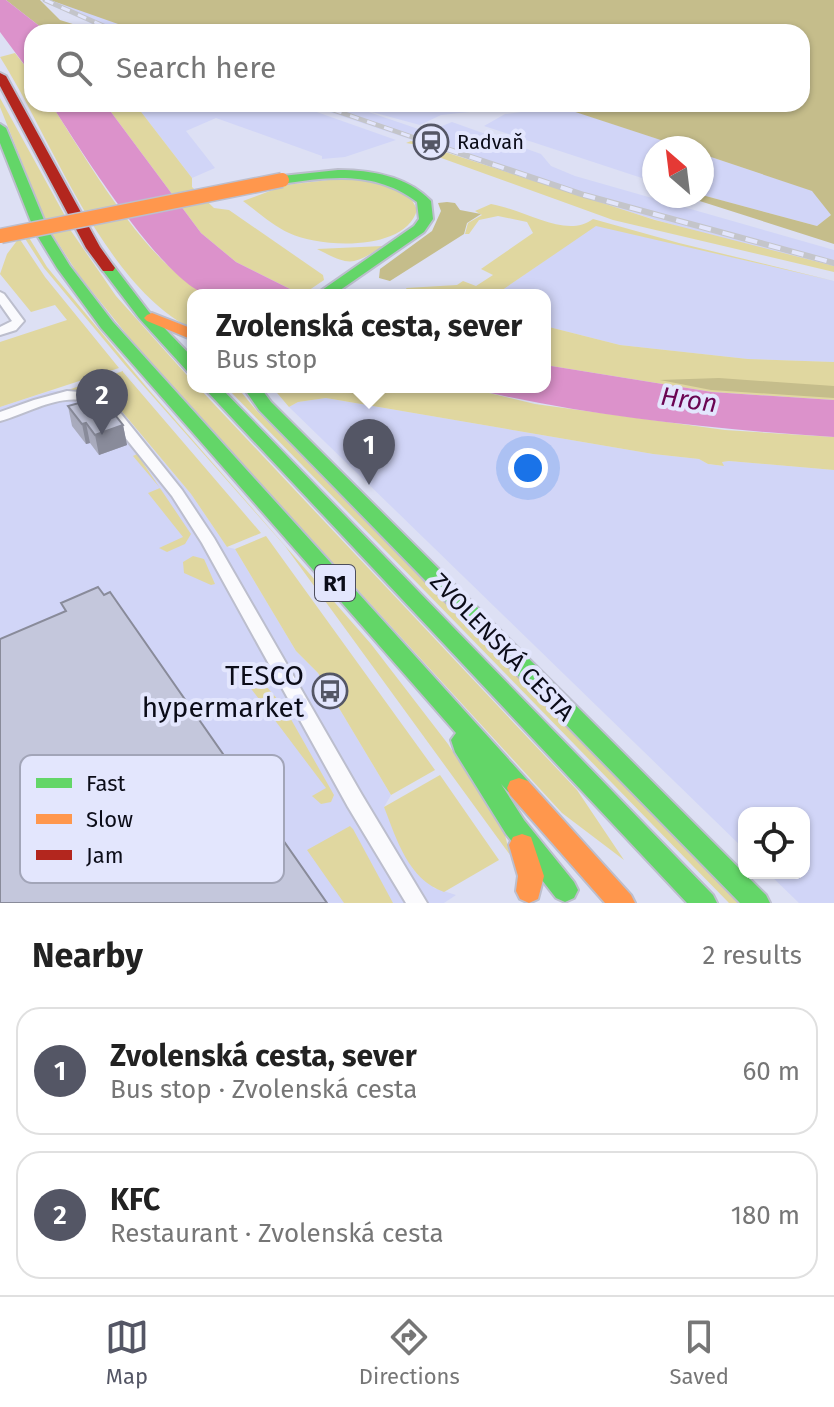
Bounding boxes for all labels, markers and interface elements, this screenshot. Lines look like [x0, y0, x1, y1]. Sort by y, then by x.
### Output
search box [24, 24, 810, 112]
icon: search [52, 46, 96, 90]
text: Search here [116, 50, 276, 86]
station icon: Radvaň [412, 123, 450, 161]
place label: Radvaň [457, 130, 524, 154]
north arrow [642, 136, 714, 208]
popup [187, 289, 551, 393]
text: Zvolenská cesta, sever [216, 308, 522, 344]
text: Bus stop [216, 344, 317, 375]
pin: 2 [76, 369, 128, 435]
water label: Hron [659, 381, 719, 419]
pin: 1 [343, 419, 395, 485]
your location [508, 448, 548, 488]
road number: R1 [315, 565, 355, 601]
street label: ZVOLENSKÁ CESTA [424, 567, 580, 727]
place label: TESCO hypermarket [142, 659, 305, 724]
bus stop icon: TESCO hypermarket [311, 672, 349, 710]
legend [20, 755, 284, 883]
text: Fast [86, 770, 126, 797]
text: Slow [86, 806, 133, 833]
map controls [738, 807, 810, 879]
button: locate [738, 807, 810, 879]
text: Jam [86, 842, 124, 869]
text: Nearby [32, 935, 143, 976]
text: 2 results [702, 940, 802, 971]
text: Zvolenská cesta, sever [110, 1038, 417, 1074]
text: 1 [54, 1056, 66, 1087]
text: 60 m [742, 1056, 800, 1087]
text: Bus stop · Zvolenská cesta [110, 1074, 417, 1105]
text: KFC [110, 1182, 160, 1218]
text: 2 [53, 1200, 67, 1231]
text: 180 m [731, 1200, 800, 1231]
text: Restaurant · Zvolenská cesta [110, 1218, 444, 1249]
tab: Map [105, 1315, 149, 1390]
tab: Directions [359, 1315, 460, 1390]
tab: Saved [670, 1315, 729, 1390]

